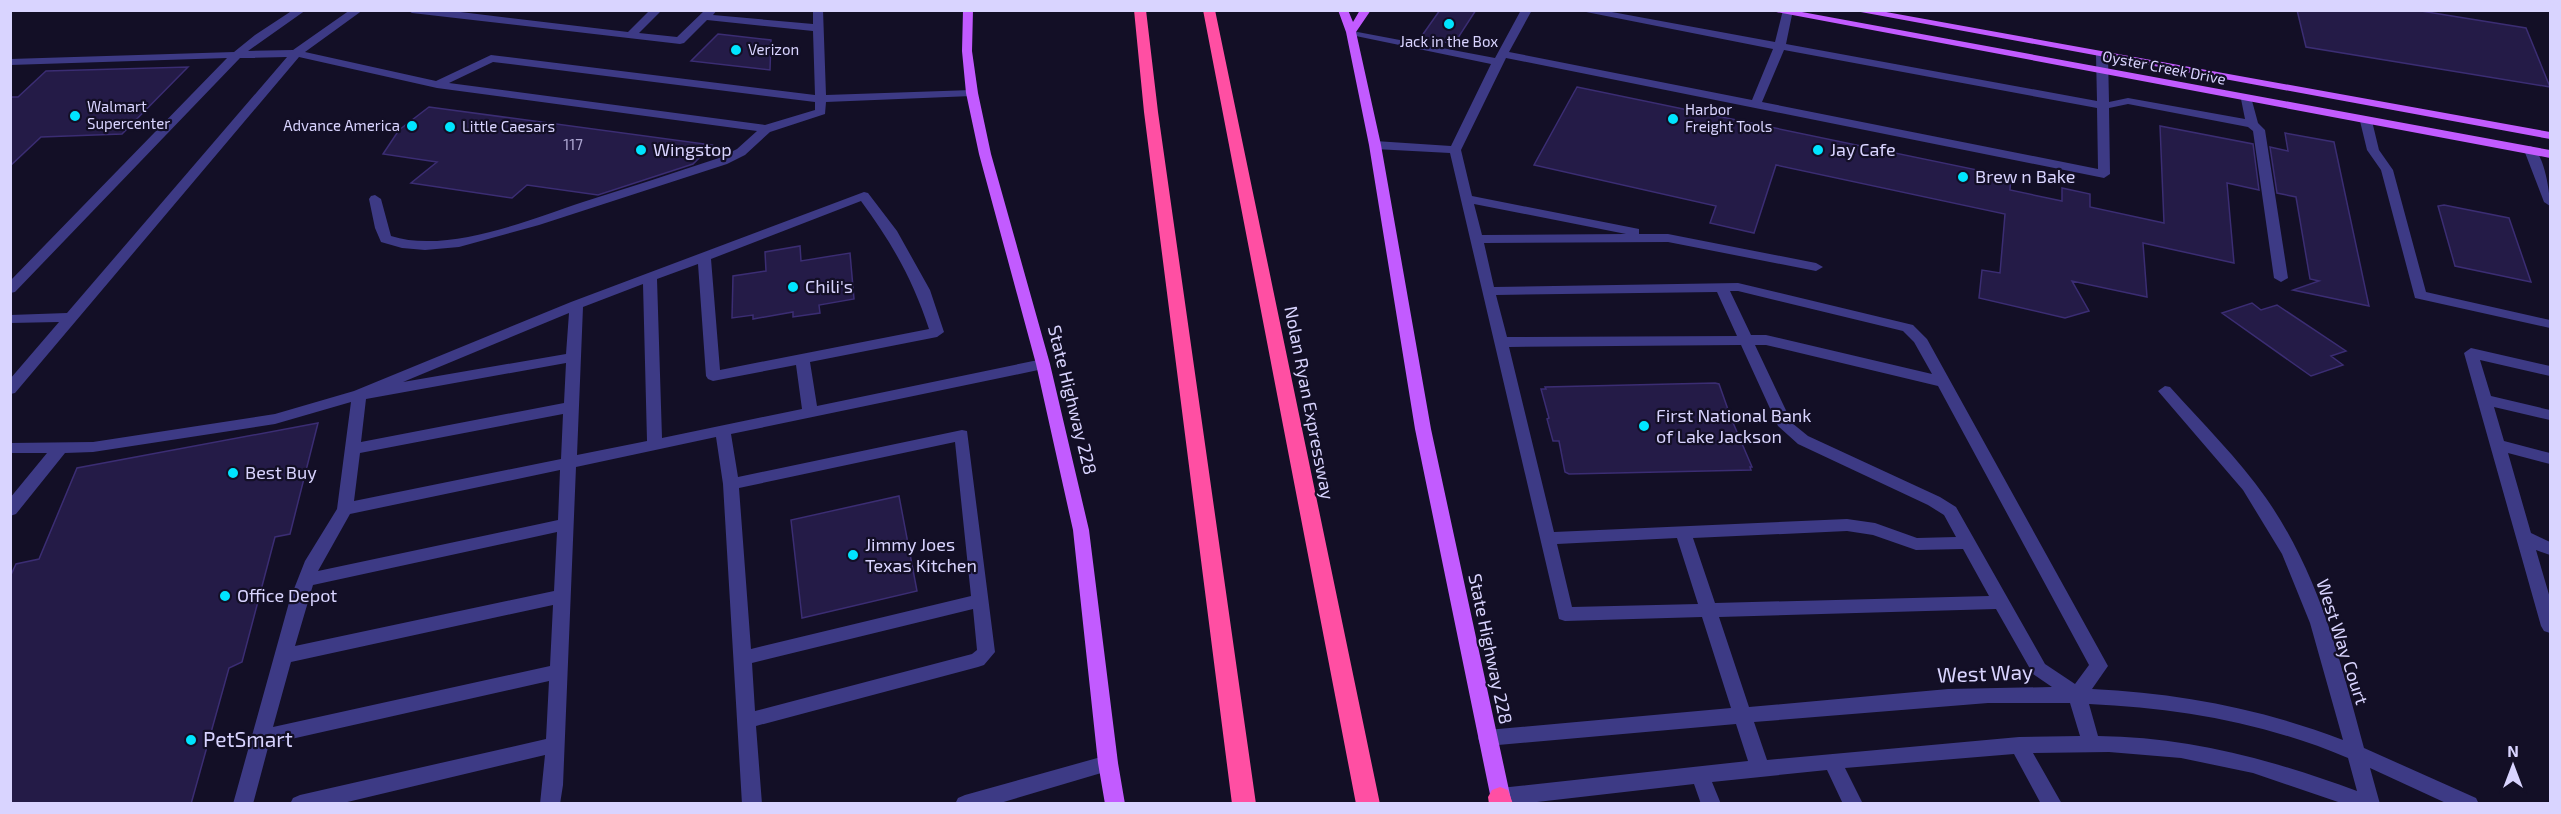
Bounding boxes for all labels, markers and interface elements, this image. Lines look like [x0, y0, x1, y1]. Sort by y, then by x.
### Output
marker: Jack in the Box [1442, 17, 1456, 31]
place label: Jack in the Box [1400, 32, 1498, 50]
place label: Verizon [748, 40, 799, 58]
marker: Verizon [729, 43, 743, 57]
street label: Oyster Creek Drive [2101, 46, 2227, 88]
place label: Walmart Supercenter [87, 97, 170, 132]
place label: Harbor Freight Tools [1685, 100, 1772, 135]
marker: Walmart Supercenter [68, 109, 82, 123]
marker: Harbor Freight Tools [1666, 112, 1680, 126]
place label: Advance America [283, 116, 400, 134]
place label: Little Caesars [462, 117, 555, 135]
marker: Advance America [405, 119, 419, 133]
marker: Little Caesars [443, 120, 457, 134]
house number: 117 [563, 135, 583, 153]
place label: Wingstop [653, 138, 732, 160]
place label: Jay Cafe [1830, 138, 1896, 160]
marker: Wingstop [634, 143, 648, 157]
marker: Jay Cafe [1811, 143, 1825, 157]
place label: Brew n Bake [1975, 165, 2075, 187]
marker: Brew n Bake [1956, 170, 1970, 184]
place label: Chili's [805, 275, 853, 297]
marker: Chili's [786, 280, 800, 294]
street label: Nolan Ryan Expressway [1280, 304, 1340, 502]
street label: State Highway 228 [1044, 323, 1102, 477]
place label: First National Bank of Lake Jackson [1656, 404, 1811, 447]
marker: First National Bank of Lake Jackson [1637, 419, 1651, 433]
place label: Best Buy [245, 461, 317, 483]
marker: Best Buy [226, 466, 240, 480]
place label: Jimmy Joes Texas Kitchen [865, 533, 977, 576]
marker: Jimmy Joes Texas Kitchen [846, 548, 860, 562]
street label: State Highway 228 [1464, 572, 1518, 726]
street label: West Way Court [2312, 576, 2374, 707]
place label: Office Depot [237, 584, 337, 606]
marker: Office Depot [218, 589, 232, 603]
street label: West Way [1936, 658, 2033, 687]
place label: PetSmart [203, 726, 293, 751]
marker: PetSmart [184, 733, 198, 747]
north arrow [2483, 736, 2543, 796]
text: N [2507, 741, 2519, 760]

